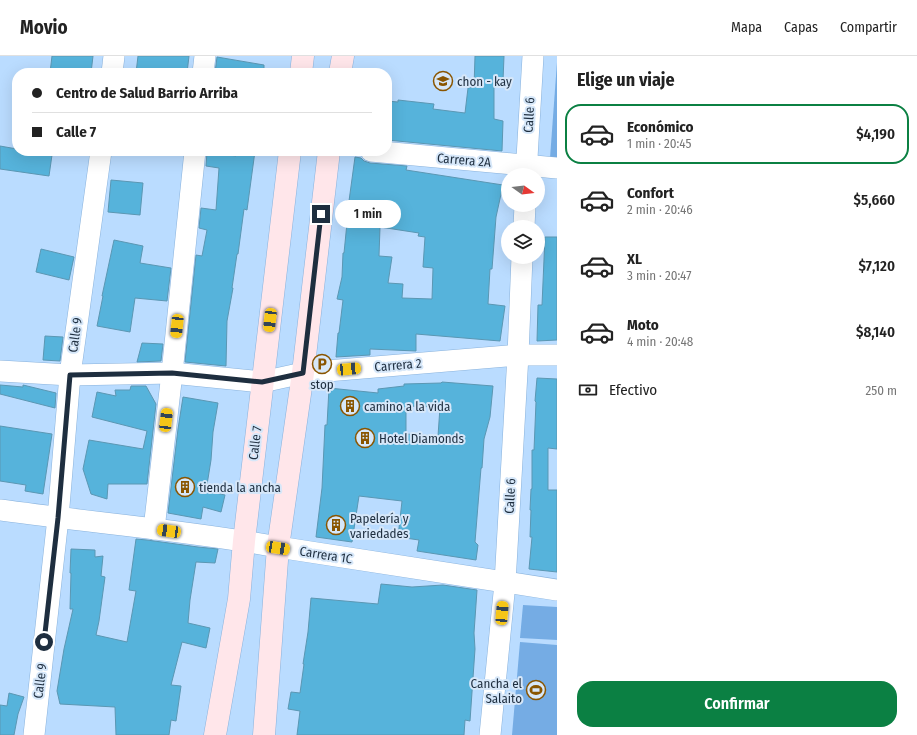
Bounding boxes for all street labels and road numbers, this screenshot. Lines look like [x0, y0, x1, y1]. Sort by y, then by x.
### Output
street label: Calle 6 [521, 97, 537, 133]
street label: Carrera 2A [436, 150, 492, 170]
street label: Calle 9 [65, 316, 85, 354]
street label: Carrera 2 [374, 355, 422, 375]
street label: Calle 7 [245, 425, 265, 461]
street label: Calle 6 [502, 478, 518, 514]
street label: Carrera 1C [299, 543, 354, 567]
street label: Calle 9 [30, 663, 50, 699]

